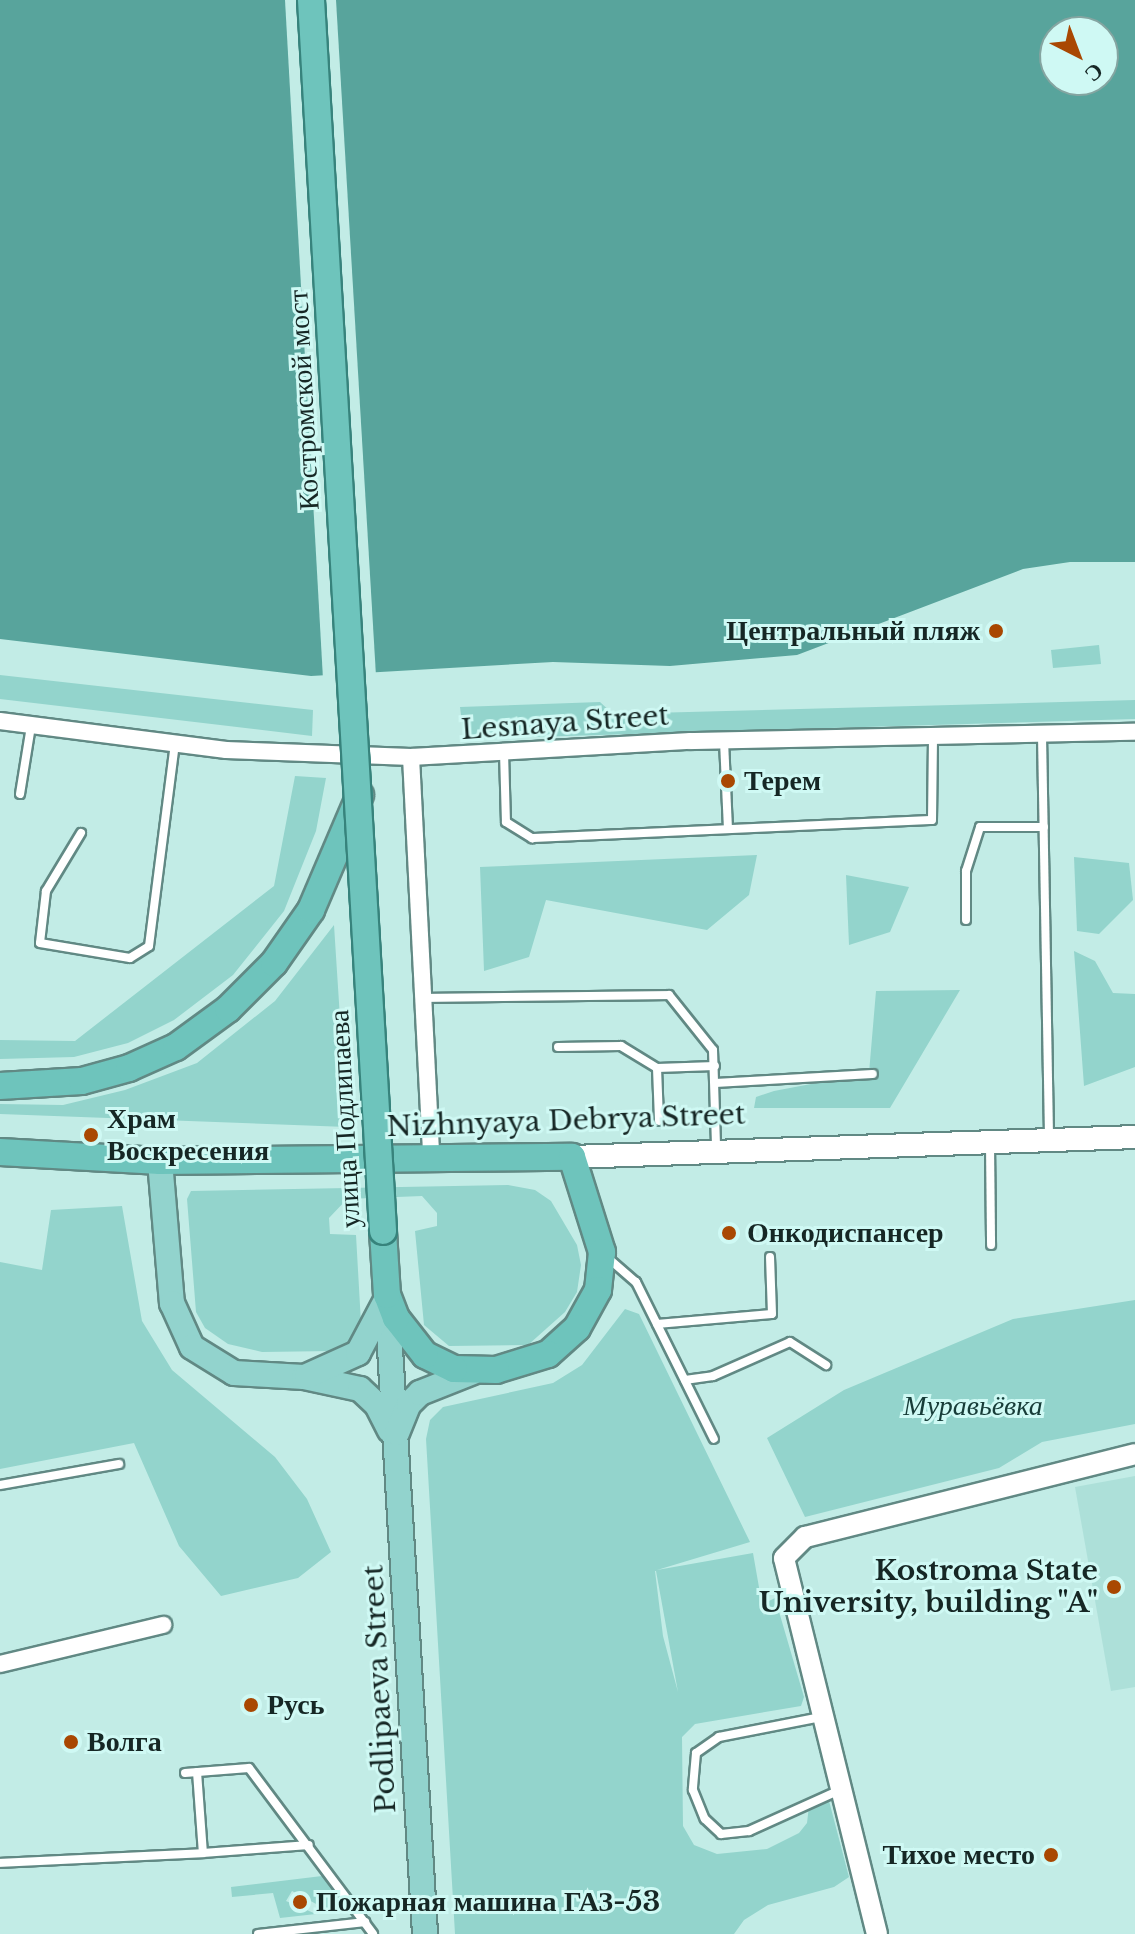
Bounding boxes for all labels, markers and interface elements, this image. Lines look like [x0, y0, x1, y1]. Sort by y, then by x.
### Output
north arrow [1039, 16, 1119, 96]
text: С [1079, 57, 1109, 88]
street label: Костромской мост [281, 289, 327, 511]
place label: Центральный пляж [726, 614, 980, 648]
marker: Центральный пляж [987, 622, 1005, 640]
street label: Lesnaya Street [460, 699, 670, 747]
place label: Терем [744, 764, 821, 798]
marker: Терем [719, 772, 737, 790]
street label: улица Подлипаева [322, 1009, 368, 1229]
street label: Nizhnyaya Debrya Street [386, 1098, 746, 1144]
place label: Храм Воскресения [107, 1102, 269, 1168]
marker: Храм Воскресения [82, 1126, 100, 1144]
place label: Онкодиспансер [747, 1216, 944, 1250]
marker: Онкодиспансер [718, 1222, 740, 1244]
park label: Муравьёвка [903, 1389, 1043, 1423]
place label: Kostroma State University, building "A" [758, 1554, 1098, 1620]
street label: Podlipaeva Street [357, 1564, 403, 1814]
marker: Kostroma State University, building "A" [1105, 1578, 1123, 1596]
place label: Русь [267, 1688, 324, 1722]
marker: Русь [242, 1696, 260, 1714]
place label: Волга [87, 1725, 162, 1759]
marker: Волга [62, 1733, 80, 1751]
place label: Тихое место [882, 1838, 1035, 1872]
marker: Тихое место [1042, 1846, 1060, 1864]
place label: Пожарная машина ГАЗ-53 [316, 1885, 660, 1919]
marker: Пожарная машина ГАЗ-53 [291, 1893, 309, 1911]

